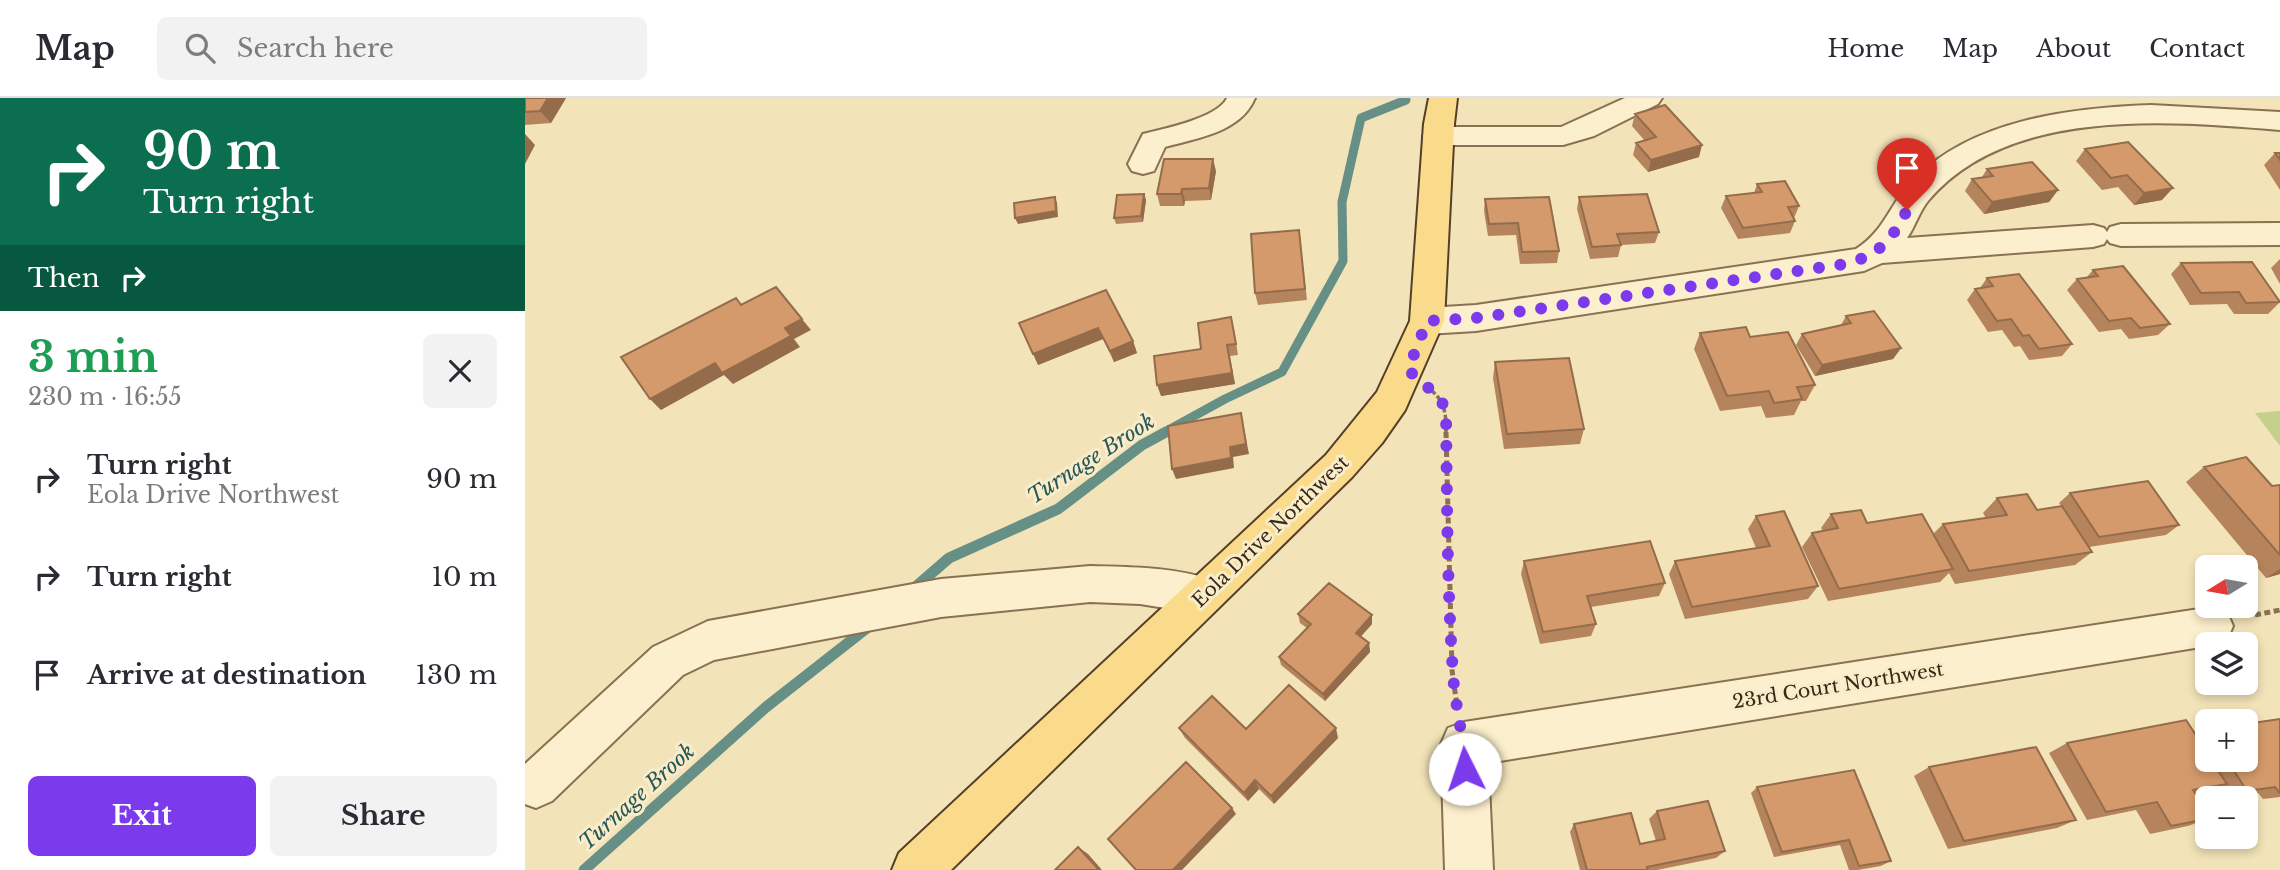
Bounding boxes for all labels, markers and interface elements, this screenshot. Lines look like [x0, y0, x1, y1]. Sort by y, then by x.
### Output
search box [157, 17, 647, 80]
text: Map [35, 28, 115, 69]
icon: search [181, 29, 219, 67]
text: Search here [237, 32, 394, 64]
text: Home [1828, 34, 1904, 63]
text: Map [1942, 34, 1998, 63]
text: About [2036, 34, 2111, 63]
text: Contact [2149, 34, 2245, 63]
text: 90 m [143, 121, 280, 182]
icon: right [28, 126, 119, 217]
pin [1877, 138, 1937, 210]
icon: arrive [1888, 149, 1926, 187]
text: Turn right [143, 182, 314, 222]
icon: right [114, 259, 152, 297]
text: Then [28, 262, 100, 294]
text: 3 min [28, 331, 158, 383]
button: close [423, 334, 497, 408]
text: 230 m · 16:55 [28, 383, 182, 411]
water label: Turnage Brook [1023, 408, 1159, 510]
text: Turn right [87, 449, 232, 481]
street label: Eola Drive Northwest [1187, 450, 1354, 612]
icon: right [28, 460, 66, 498]
text: 90 m [426, 463, 497, 495]
text: Eola Drive Northwest [87, 481, 339, 509]
north arrow [2195, 555, 2257, 618]
map controls [2195, 555, 2258, 849]
icon: right [28, 558, 66, 596]
text: Turn right [87, 561, 232, 593]
text: 10 m [431, 561, 497, 593]
button: layers [2195, 632, 2258, 695]
icon: arrive [28, 656, 66, 694]
street label: 23rd Court Northwest [1731, 657, 1946, 714]
text: Arrive at destination [87, 659, 367, 691]
text: 130 m [415, 659, 497, 691]
button: + [2195, 709, 2258, 772]
position arrow [1428, 732, 1502, 806]
water label: Turnage Brook [574, 738, 700, 856]
button: Exit [28, 776, 256, 856]
button: Share [270, 776, 497, 856]
button: − [2195, 786, 2258, 849]

